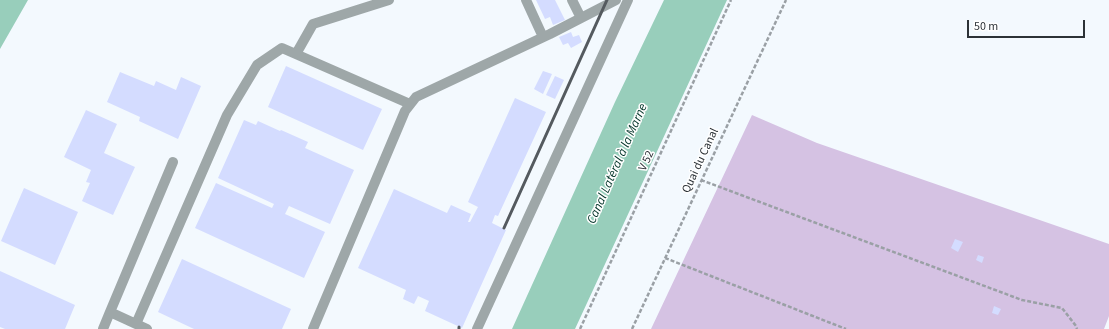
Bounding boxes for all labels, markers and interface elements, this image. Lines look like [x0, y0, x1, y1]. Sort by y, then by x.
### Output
scale bar [969, 12, 1087, 38]
text: 50 m [974, 18, 998, 35]
water label: Canal Latéral à la Marne [584, 101, 652, 227]
street label: Quai du Canal [680, 126, 722, 196]
street label: V 52 [636, 149, 658, 173]

